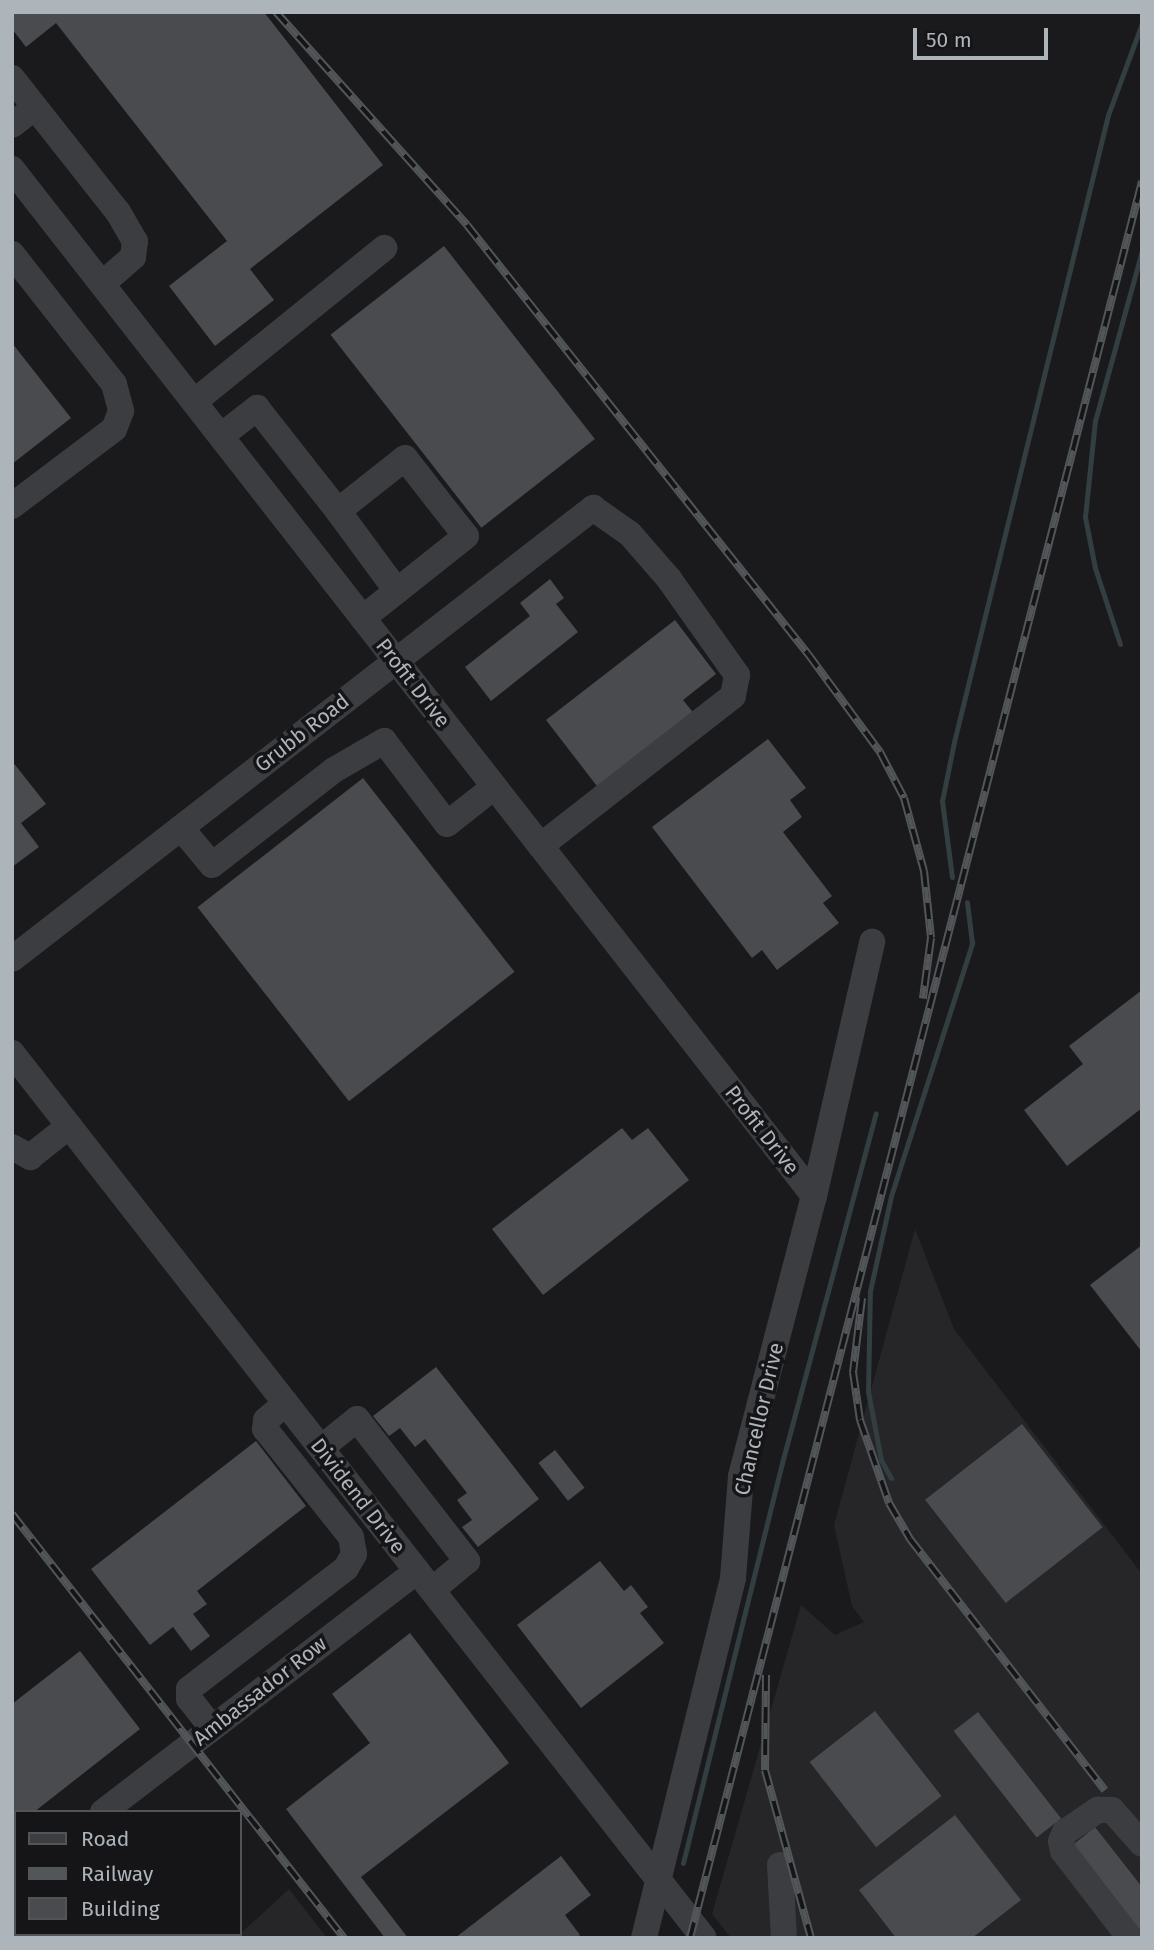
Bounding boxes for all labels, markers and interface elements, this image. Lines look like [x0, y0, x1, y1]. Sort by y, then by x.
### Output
scale bar [916, 14, 1051, 58]
text: 50 m [926, 27, 972, 53]
street label: Profit Drive [370, 633, 456, 733]
street label: Grubb Road [250, 688, 354, 778]
street label: Profit Drive [719, 1080, 805, 1180]
street label: Chancellor Drive [729, 1340, 789, 1498]
street label: Dividend Drive [305, 1433, 411, 1559]
street label: Ambassador Row [188, 1631, 332, 1751]
legend [14, 1810, 242, 1936]
text: Road [81, 1826, 129, 1852]
text: Railway [81, 1861, 153, 1887]
text: Building [81, 1896, 160, 1922]

